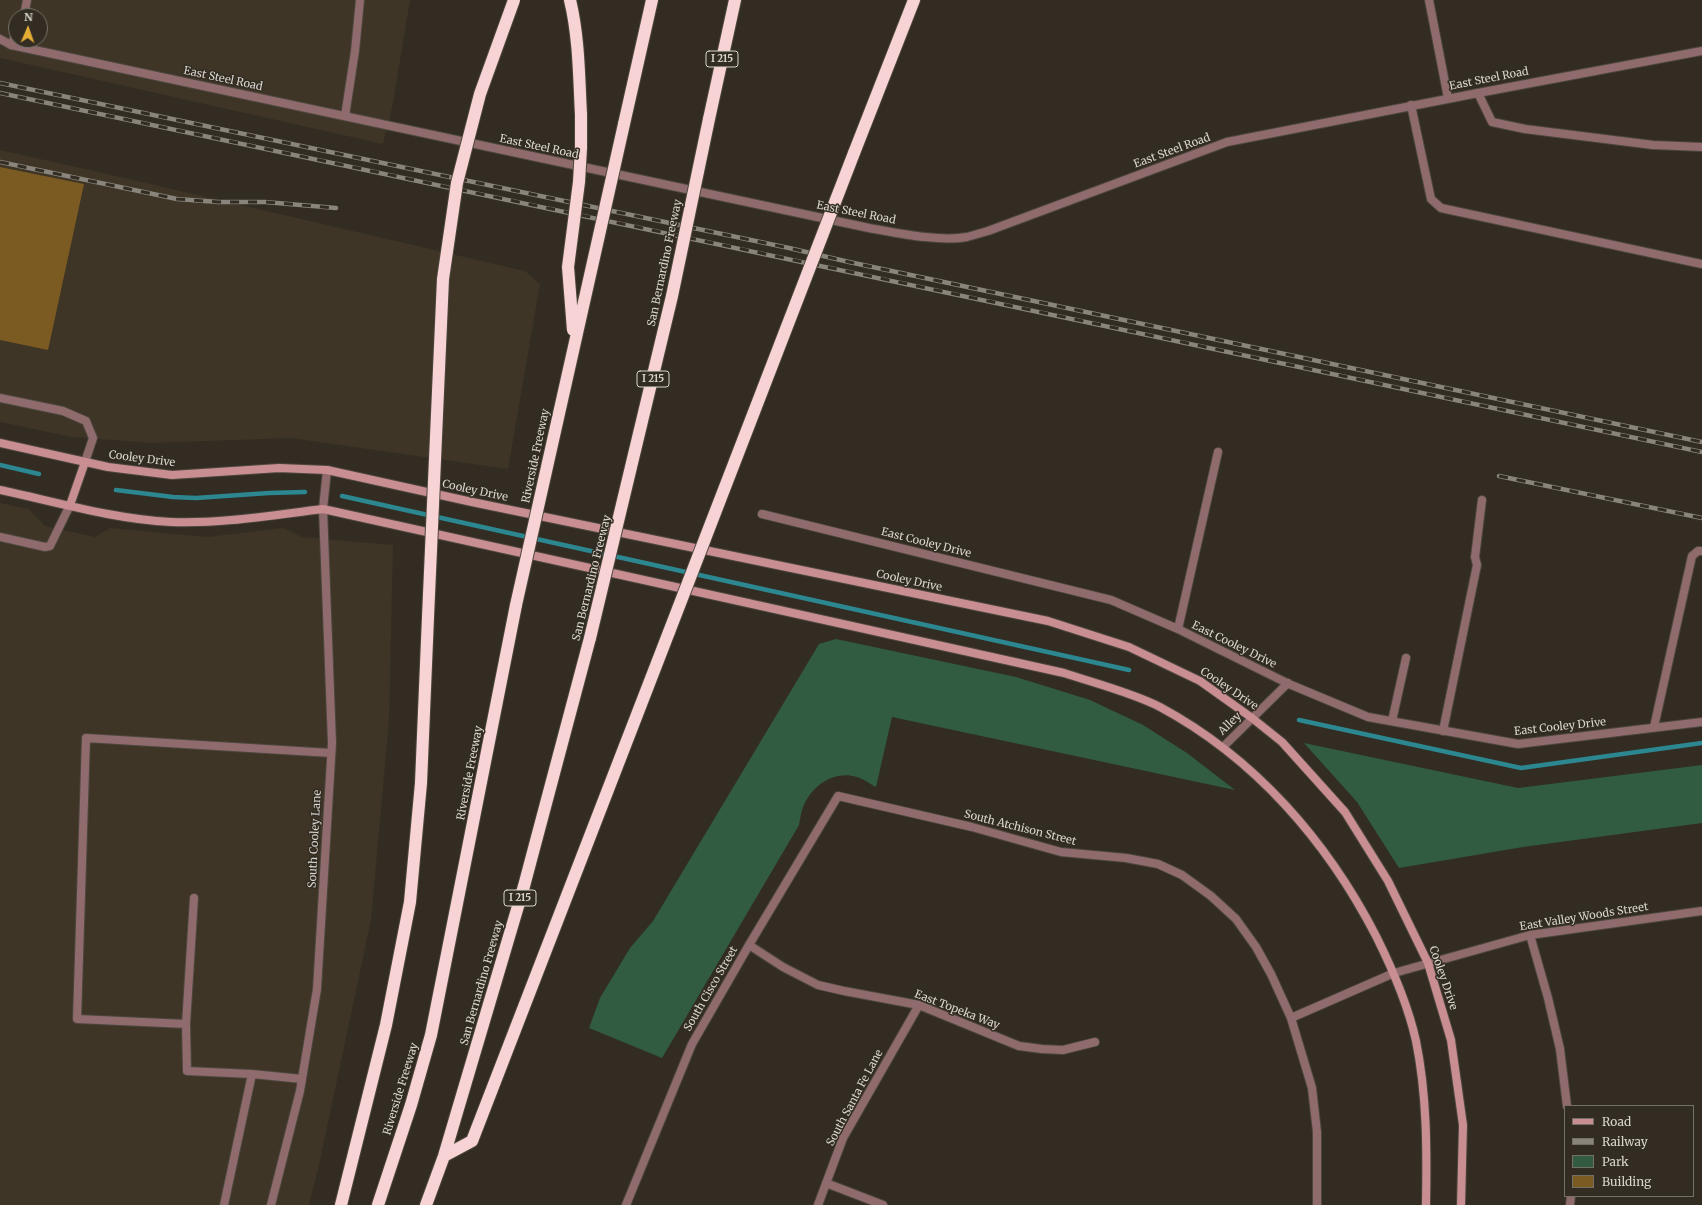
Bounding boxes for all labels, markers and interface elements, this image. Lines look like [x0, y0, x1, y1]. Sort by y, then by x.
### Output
north arrow [8, 8, 48, 48]
text: N [24, 10, 33, 24]
road number: I 215 [706, 51, 738, 67]
street label: East Steel Road [182, 64, 264, 94]
street label: East Steel Road [1448, 65, 1530, 93]
street label: East Steel Road [1132, 131, 1212, 171]
street label: East Steel Road [498, 132, 580, 162]
street label: San Bernardino Freeway [645, 198, 685, 328]
street label: East Steel Road [815, 199, 897, 227]
road number: I 215 [637, 371, 669, 387]
street label: Riverside Freeway [520, 408, 552, 504]
street label: Cooley Drive [108, 448, 176, 470]
street label: Cooley Drive [441, 478, 509, 504]
street label: San Bernardino Freeway [570, 514, 614, 642]
street label: East Cooley Drive [880, 525, 972, 561]
street label: Cooley Drive [875, 568, 943, 594]
street label: East Cooley Drive [1190, 619, 1278, 671]
street label: Cooley Drive [1198, 665, 1260, 713]
street label: Alley [1216, 710, 1244, 738]
street label: East Cooley Drive [1513, 716, 1607, 738]
street label: Riverside Freeway [454, 725, 486, 821]
street label: South Cooley Lane [306, 790, 324, 888]
street label: South Atchison Street [963, 808, 1077, 848]
road number: I 215 [504, 890, 536, 906]
street label: East Valley Woods Street [1519, 900, 1649, 934]
street label: San Bernardino Freeway [458, 919, 506, 1047]
street label: South Cisco Street [681, 944, 741, 1034]
street label: Cooley Drive [1426, 944, 1460, 1012]
street label: East Topeka Way [913, 988, 1001, 1032]
street label: Riverside Freeway [381, 1041, 421, 1137]
street label: South Santa Fe Lane [824, 1048, 886, 1148]
legend [1564, 1105, 1694, 1197]
text: Road [1602, 1114, 1631, 1129]
text: Railway [1602, 1134, 1648, 1149]
text: Park [1602, 1154, 1629, 1169]
text: Building [1602, 1174, 1651, 1189]

